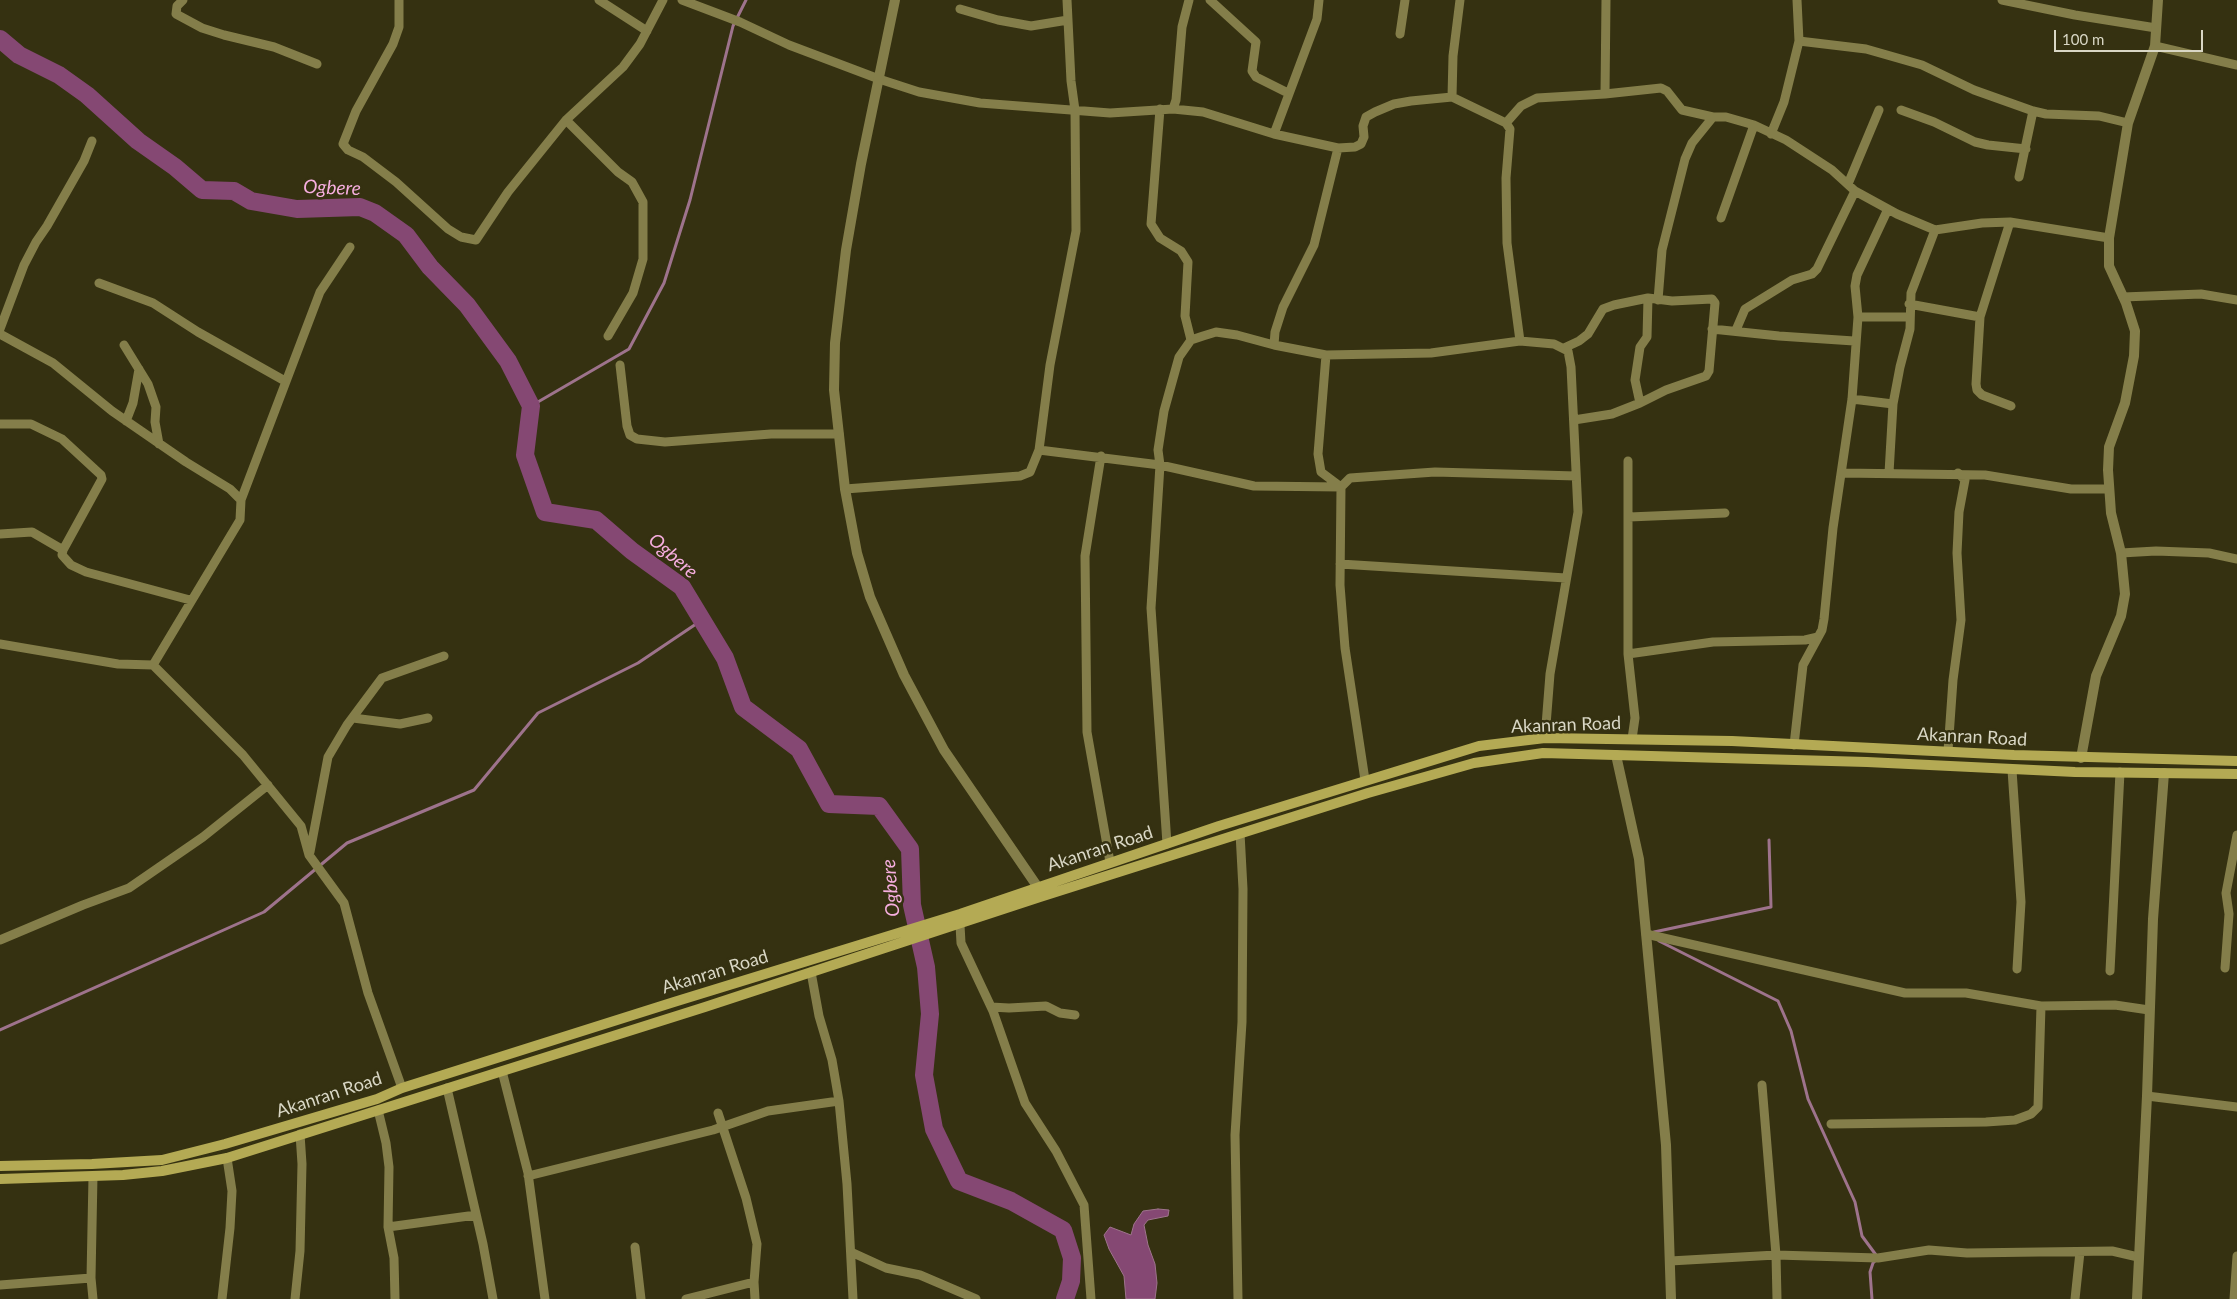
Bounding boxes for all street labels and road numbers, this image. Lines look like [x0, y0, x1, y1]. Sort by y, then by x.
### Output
street label: Akanran Road [1511, 712, 1621, 738]
street label: Akanran Road [1916, 723, 2028, 751]
street label: Akanran Road [1044, 822, 1156, 876]
street label: Akanran Road [659, 946, 771, 998]
street label: Akanran Road [273, 1068, 385, 1122]

